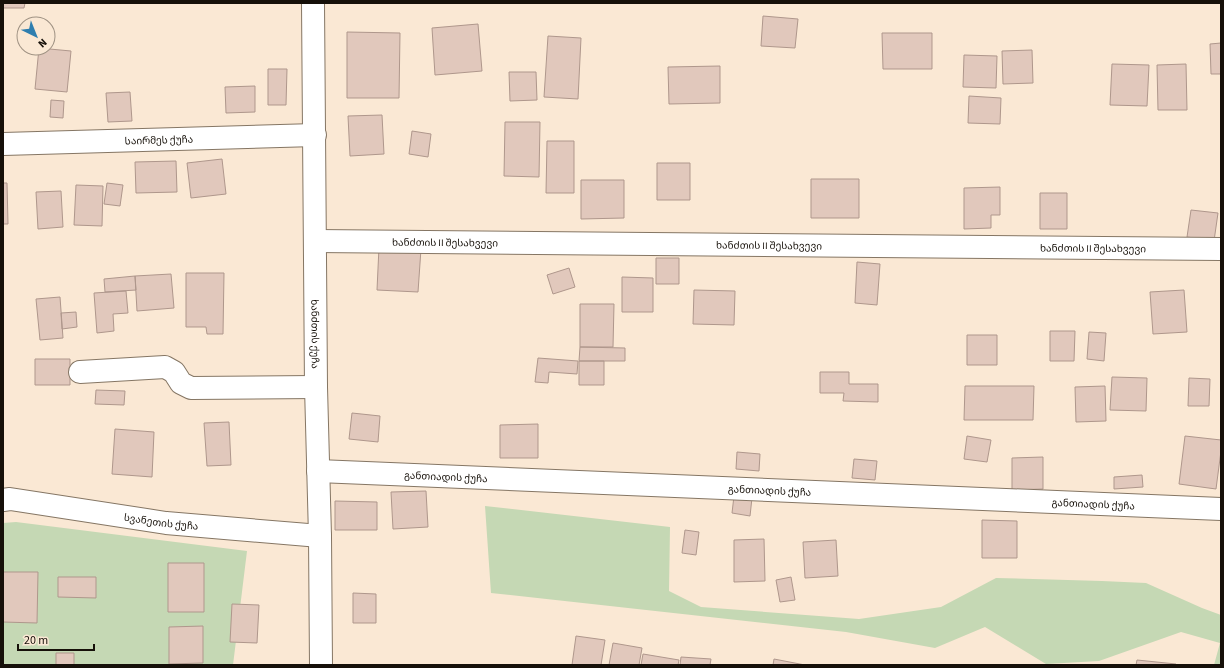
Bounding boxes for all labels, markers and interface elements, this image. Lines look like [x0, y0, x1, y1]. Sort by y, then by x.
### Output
north arrow [16, 16, 56, 56]
text: N [35, 35, 50, 51]
street label: საირმეს ქუჩა [125, 133, 193, 148]
street label: ხანძთის II შესახვევი [392, 236, 498, 251]
street label: ხანძთის II შესახვევი [716, 239, 822, 253]
street label: ხანძთის II შესახვევი [1040, 241, 1146, 256]
street label: ხანძთის ქუჩა [307, 299, 322, 369]
street label: განთიადის ქუჩა [404, 469, 488, 486]
street label: განთიადის ქუჩა [728, 482, 812, 500]
street label: განთიადის ქუჩა [1051, 496, 1135, 513]
street label: სვანეთის ქუჩა [123, 511, 199, 534]
scale bar [18, 626, 94, 652]
text: 20 m [24, 632, 48, 649]

